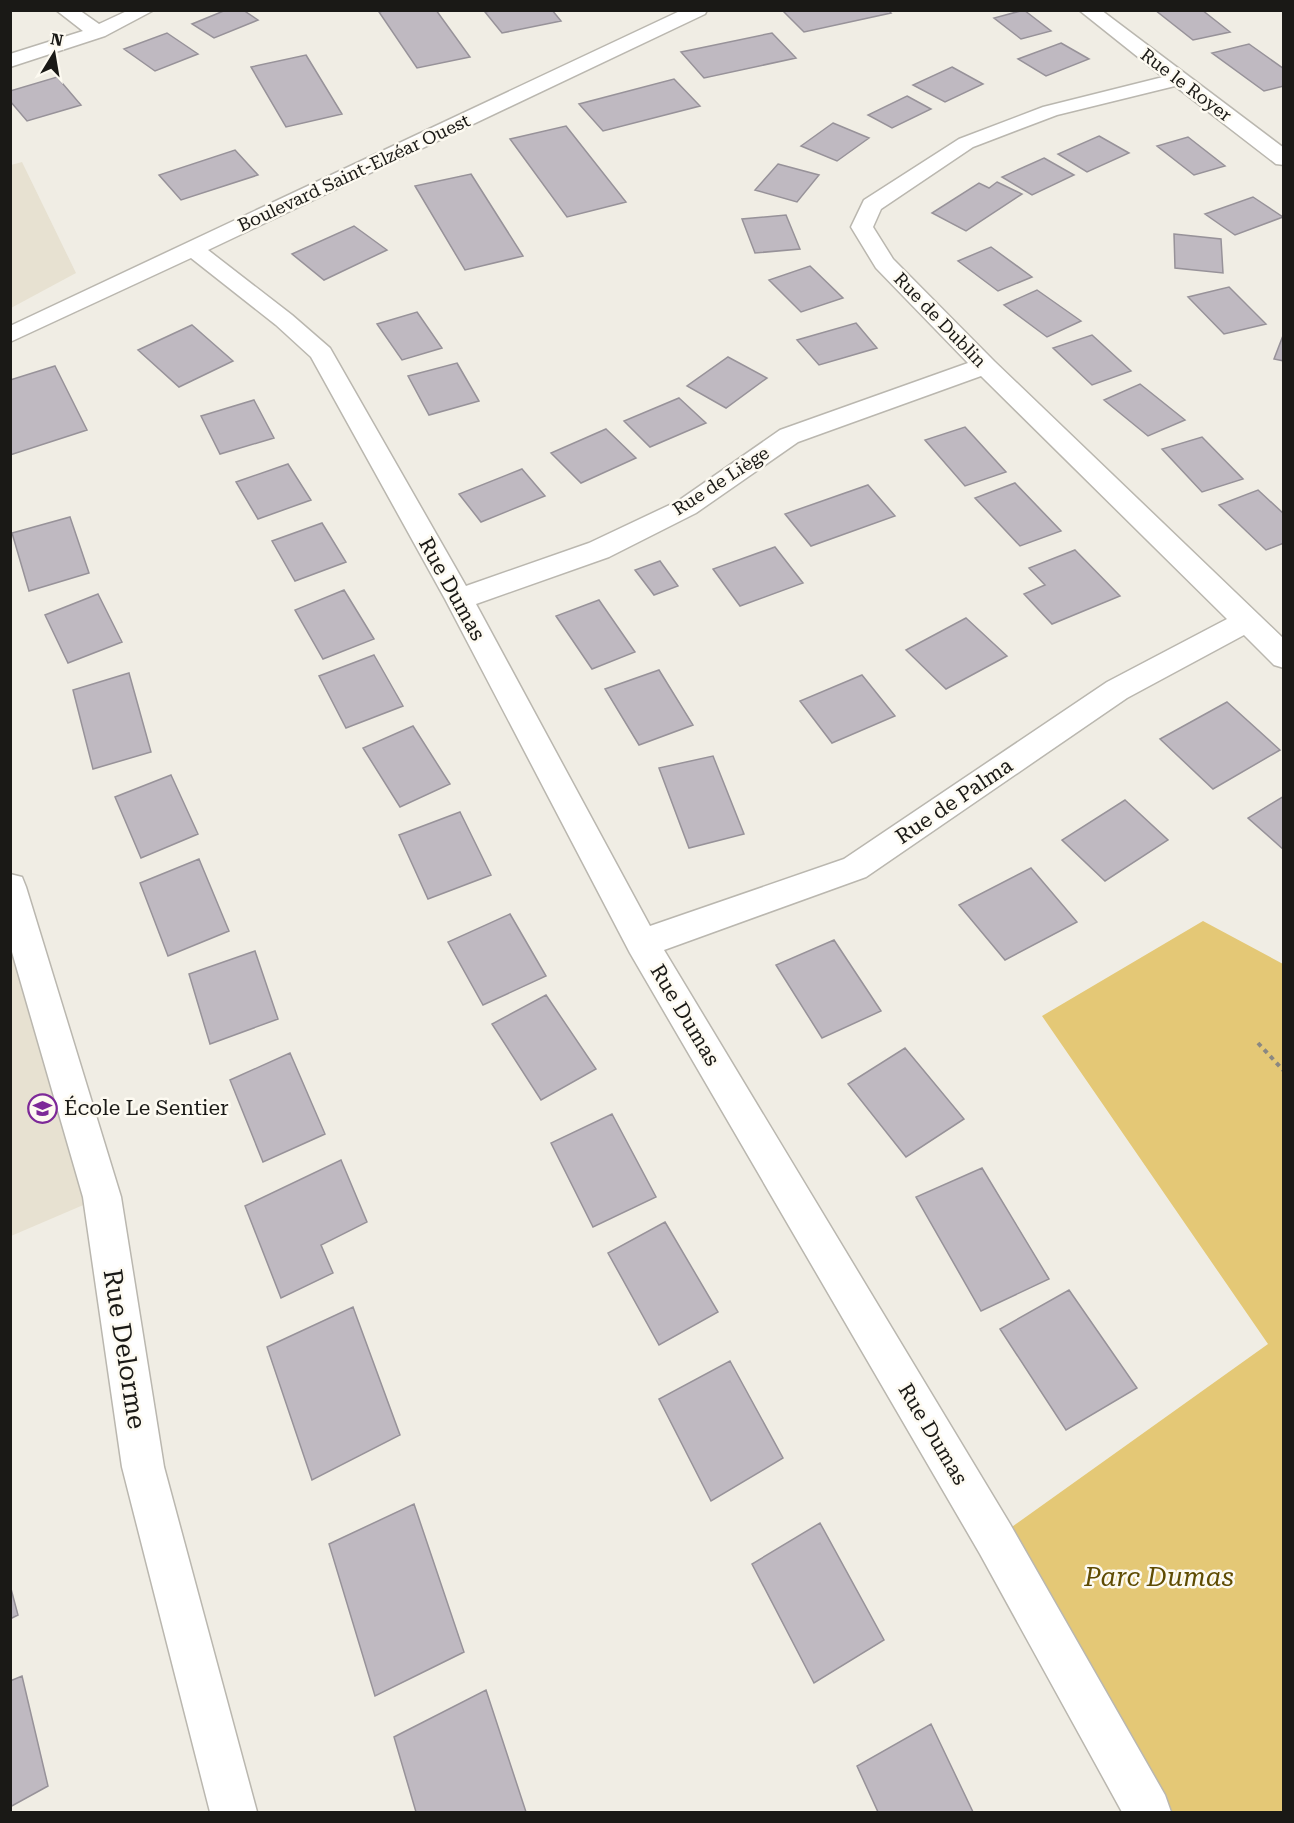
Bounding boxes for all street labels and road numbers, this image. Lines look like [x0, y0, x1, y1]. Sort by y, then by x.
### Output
street label: Rue le Royer [1137, 44, 1236, 126]
street label: Boulevard Saint-Elzéar Ouest [234, 109, 473, 236]
street label: Rue de Dublin [890, 268, 991, 372]
street label: Rue de Liège [669, 442, 773, 519]
street label: Rue Dumas [414, 533, 490, 645]
street label: Rue de Palma [891, 753, 1017, 849]
street label: Rue Dumas [645, 960, 725, 1070]
street label: Rue Delorme [98, 1267, 152, 1431]
street label: Rue Dumas [893, 1379, 973, 1489]

